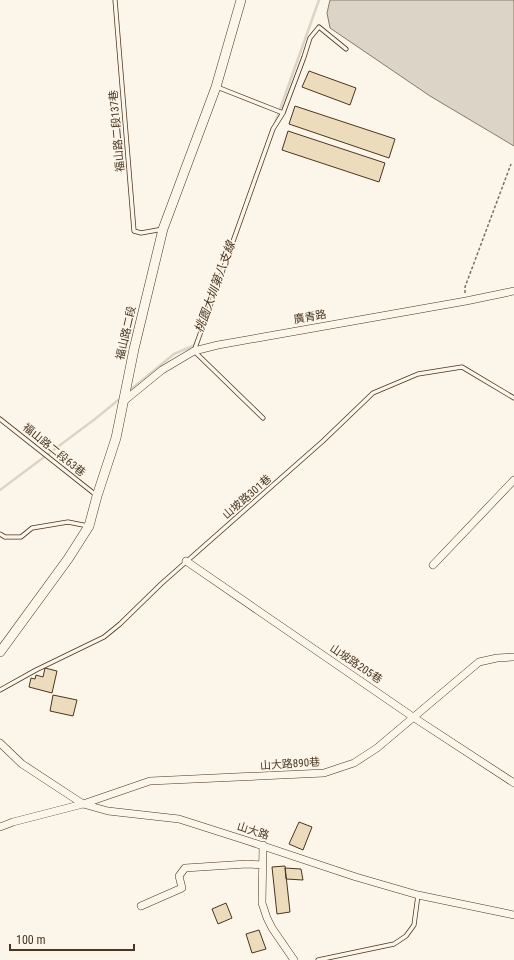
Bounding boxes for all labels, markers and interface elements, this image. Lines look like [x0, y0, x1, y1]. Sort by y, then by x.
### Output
street label: 福山路二段137巷 [107, 89, 127, 173]
water label: 桃園大圳第八支線 [192, 238, 239, 335]
street label: 福山路二段 [113, 305, 139, 361]
street label: 廣青路 [293, 308, 327, 326]
street label: 福山路二段63巷 [20, 421, 88, 479]
street label: 山坡路301巷 [220, 472, 274, 522]
street label: 山坡路205巷 [327, 642, 385, 686]
street label: 山大路890巷 [259, 755, 321, 773]
street label: 山大路 [235, 820, 271, 842]
scale bar [10, 926, 134, 952]
text: 100 m [16, 933, 46, 947]

